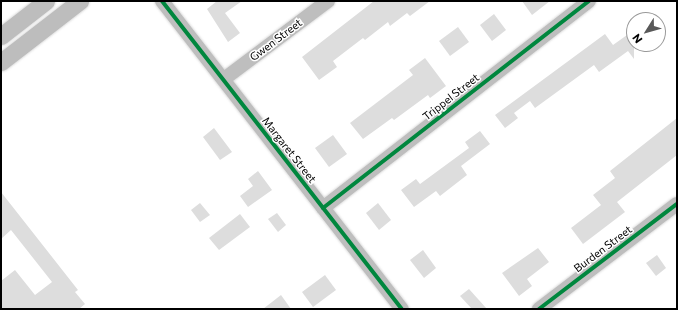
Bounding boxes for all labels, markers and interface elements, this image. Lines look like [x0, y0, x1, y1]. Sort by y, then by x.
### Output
north arrow [626, 12, 666, 52]
street label: Gwen Street [247, 16, 305, 64]
text: N [629, 32, 644, 46]
street label: Trippel Street [420, 71, 482, 123]
street label: Margaret Street [259, 114, 319, 186]
street label: Burden Street [571, 223, 635, 275]

